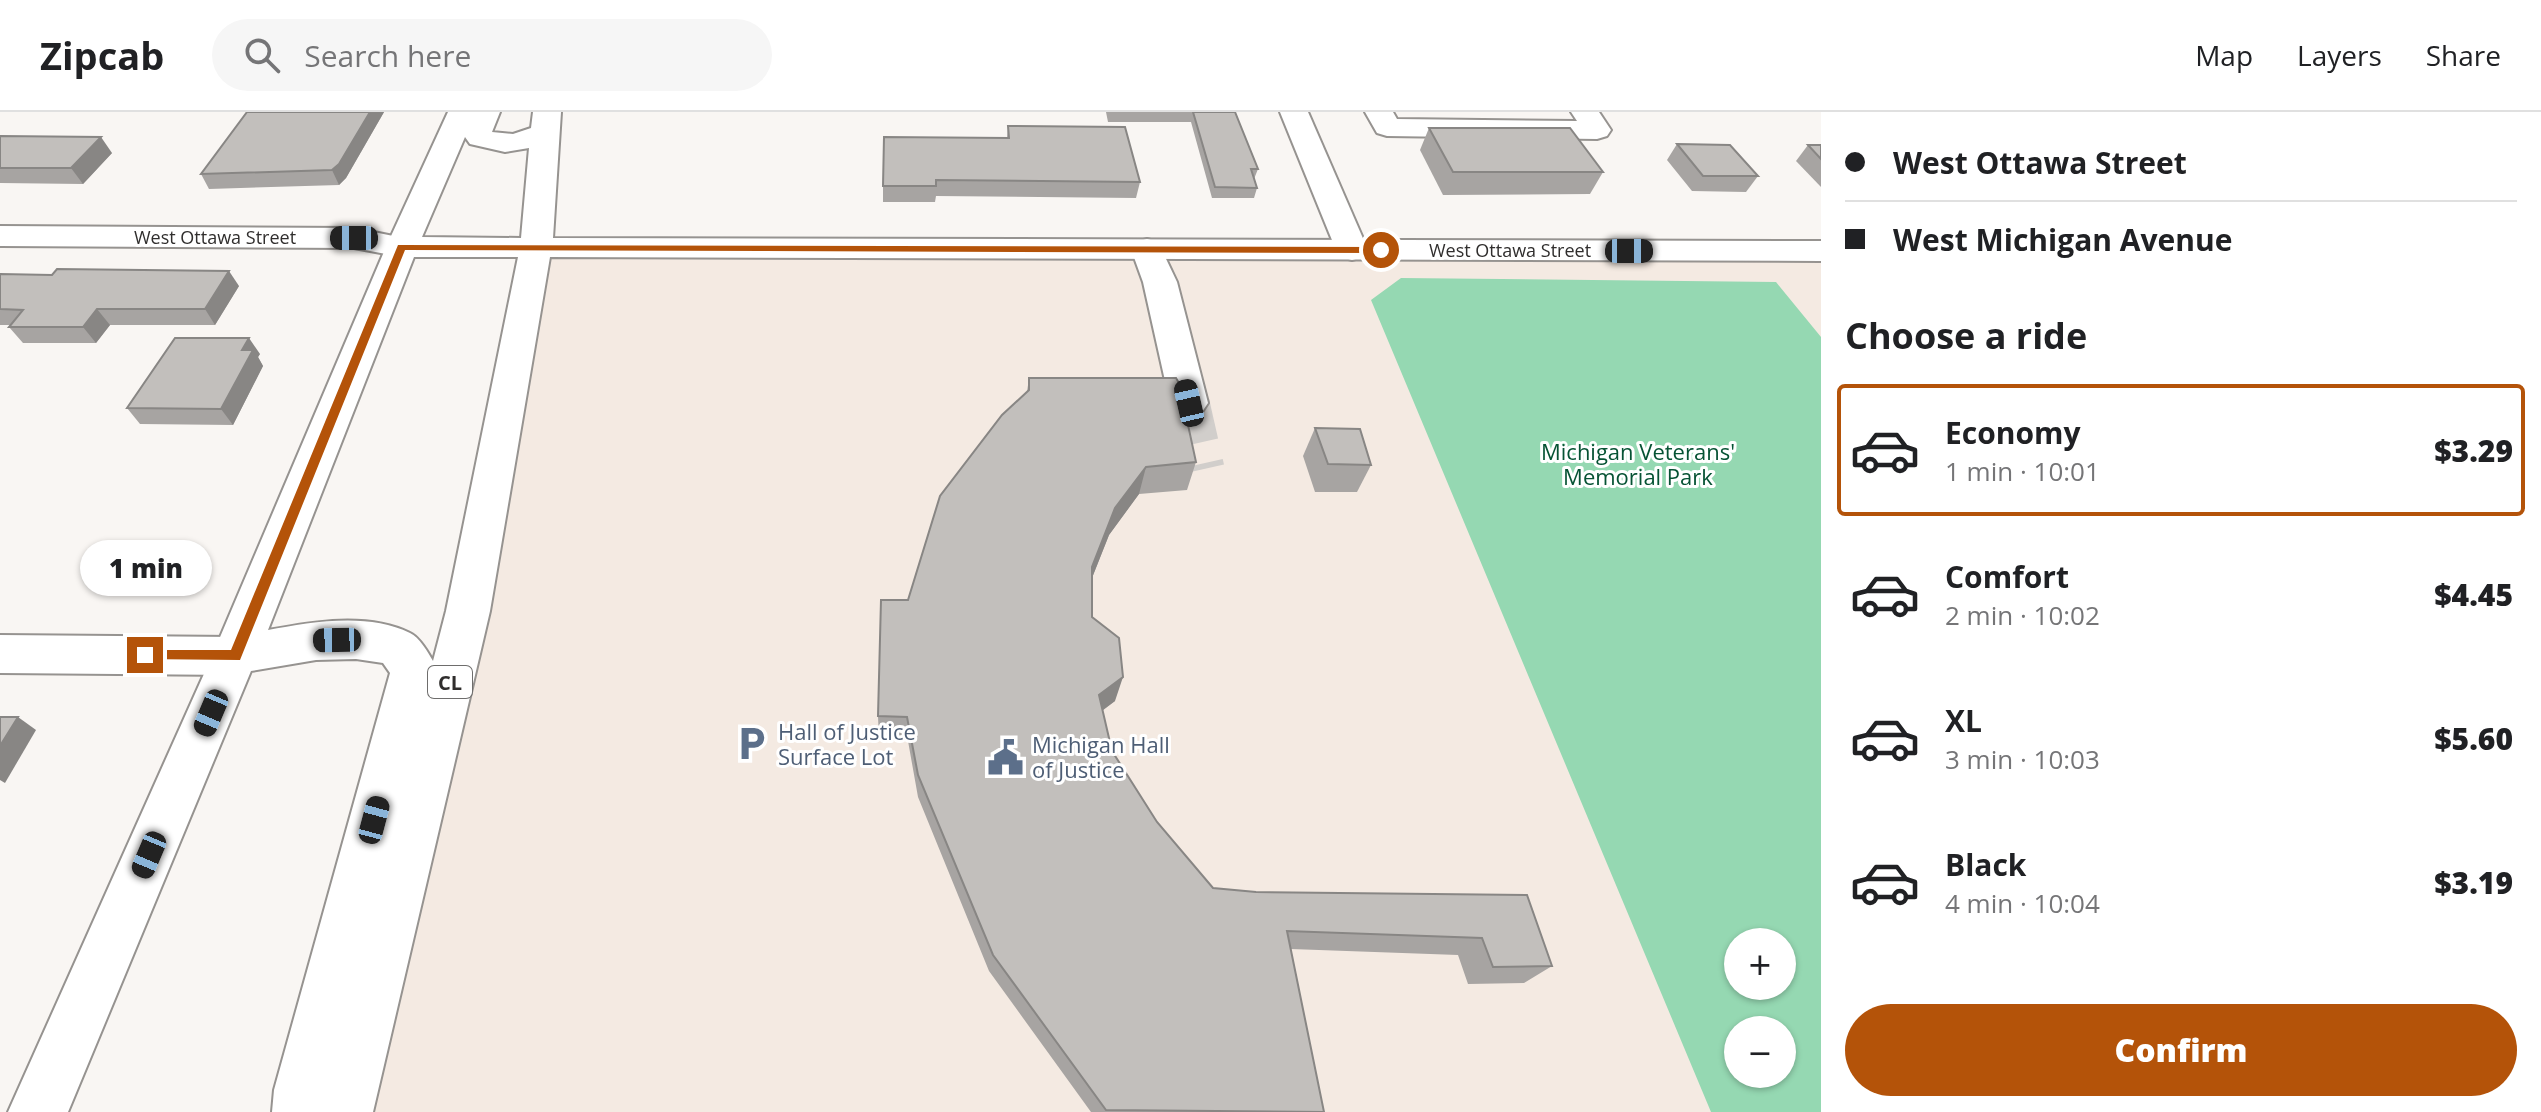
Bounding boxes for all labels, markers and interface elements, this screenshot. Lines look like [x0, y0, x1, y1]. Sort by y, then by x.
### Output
search box [212, 19, 772, 91]
text: Zipcab [40, 29, 164, 81]
icon: search [240, 33, 284, 77]
text: Search here [304, 35, 471, 76]
text: Map [2195, 36, 2253, 74]
text: Layers [2297, 36, 2382, 74]
text: Share [2426, 36, 2501, 74]
text: West Ottawa Street [1893, 142, 2187, 183]
text: West Michigan Avenue [1893, 219, 2232, 260]
street label: West Ottawa Street [134, 225, 296, 249]
car [330, 226, 378, 250]
route start [1363, 232, 1399, 268]
street label: West Ottawa Street [1429, 238, 1591, 262]
car [1605, 239, 1653, 263]
text: Choose a ride [1845, 311, 2087, 360]
car [1172, 377, 1206, 429]
text: Economy [1945, 412, 2081, 453]
icon: car [1849, 414, 1921, 486]
text: $3.29 [2434, 430, 2513, 471]
park label: Michigan Veterans' Memorial Park [1541, 436, 1735, 491]
text: 1 min · 10:01 [1945, 453, 2100, 489]
callout: 1 min [79, 539, 211, 595]
text: 1 min [109, 550, 183, 586]
text: Comfort [1945, 556, 2069, 597]
icon: car [1849, 558, 1921, 630]
text: $4.45 [2434, 574, 2513, 615]
text: 2 min · 10:02 [1945, 597, 2100, 633]
car [313, 628, 361, 652]
route end [127, 637, 163, 673]
road number: CL [428, 666, 472, 698]
car [191, 686, 231, 740]
text: XL [1945, 700, 1982, 741]
icon: car [1849, 702, 1921, 774]
place label: Hall of Justice Surface Lot [778, 716, 916, 771]
text: $5.60 [2434, 718, 2513, 759]
parking icon: Hall of Justice Surface Lot [733, 725, 771, 763]
place label: Michigan Hall of Justice [1032, 729, 1170, 784]
public building icon: Michigan Hall of Justice [987, 738, 1025, 776]
text: 3 min · 10:03 [1945, 741, 2100, 777]
car [356, 794, 392, 846]
car [129, 828, 169, 882]
text: Black [1945, 844, 2026, 885]
icon: car [1849, 846, 1921, 918]
text: $3.19 [2434, 862, 2513, 903]
text: 4 min · 10:04 [1945, 885, 2100, 921]
map controls [1724, 928, 1796, 1088]
button: + [1724, 928, 1796, 1000]
button: Confirm [1845, 1004, 2517, 1096]
button: − [1724, 1016, 1796, 1088]

